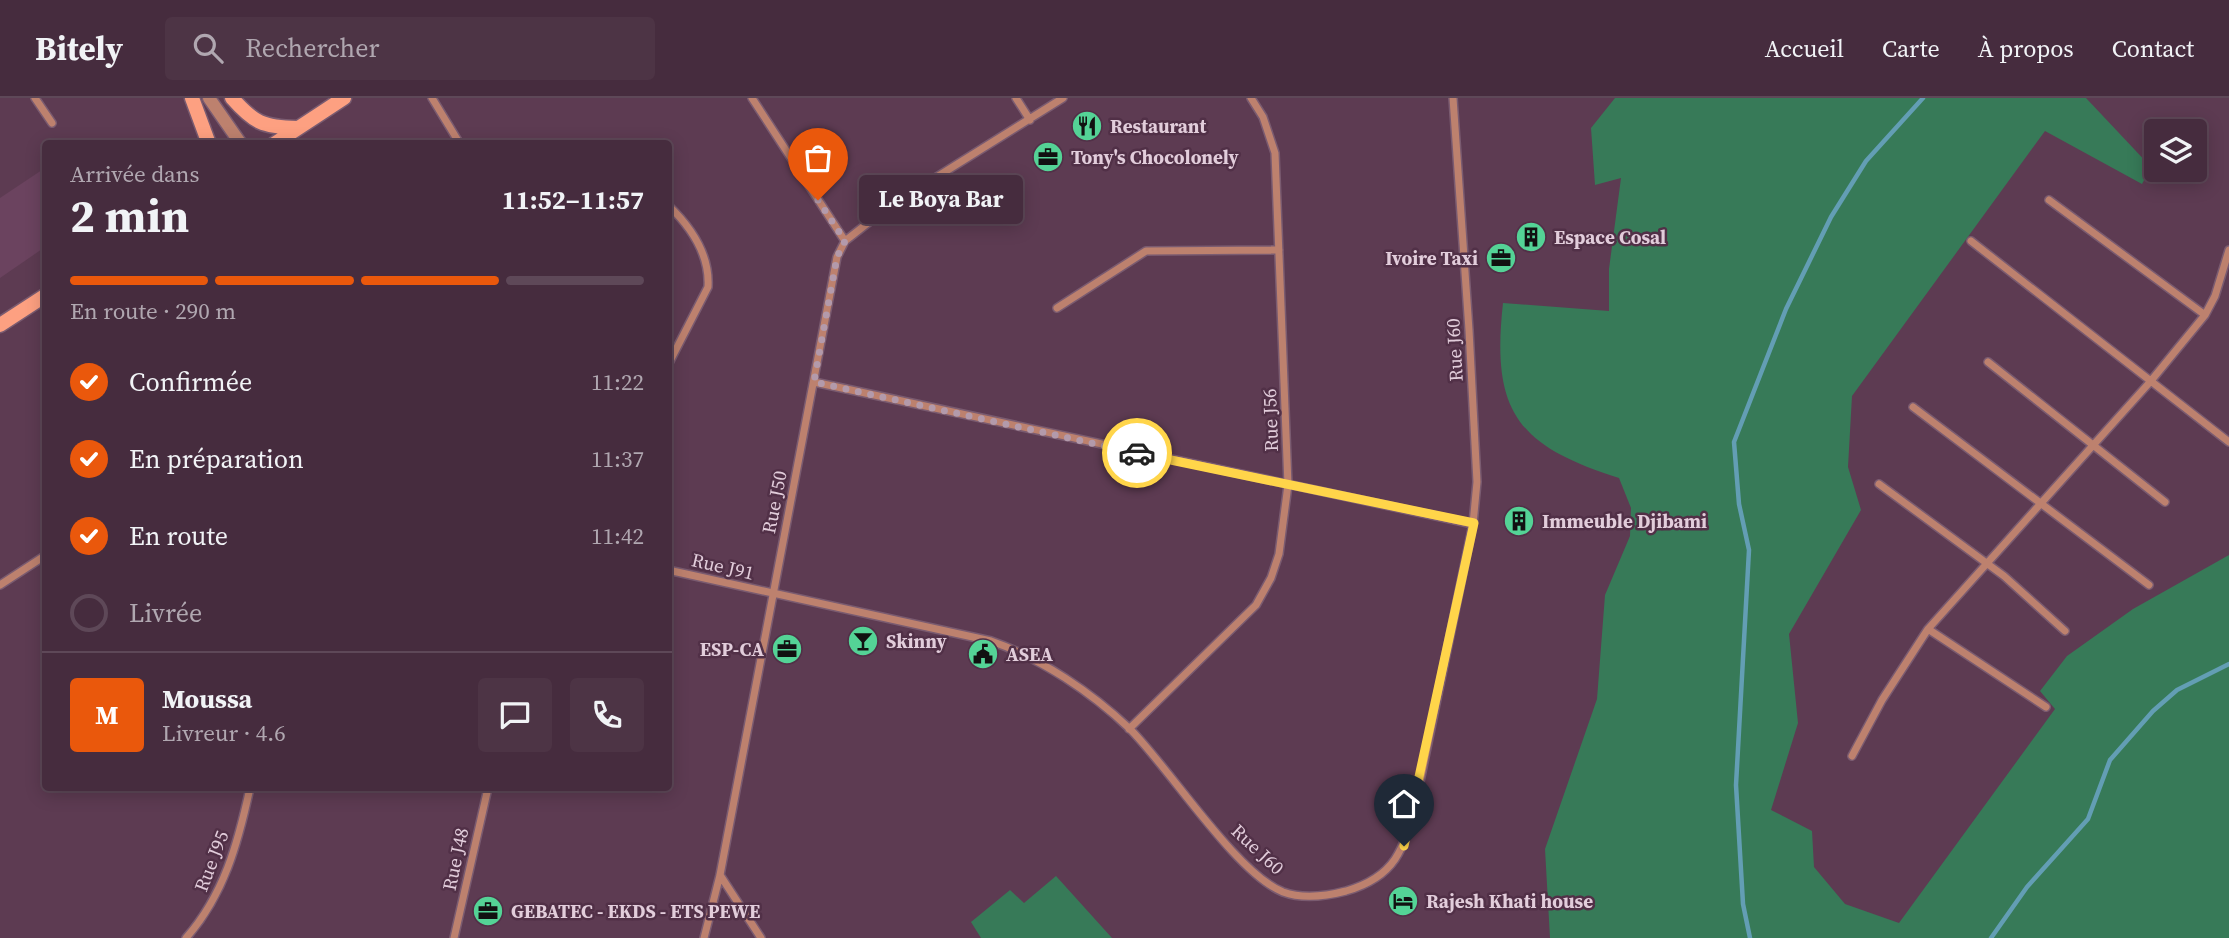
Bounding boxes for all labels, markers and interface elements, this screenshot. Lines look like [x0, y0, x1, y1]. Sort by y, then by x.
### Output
search box [165, 17, 655, 80]
text: Bitely [35, 26, 123, 71]
icon: search [189, 29, 227, 67]
text: Rechercher [245, 30, 379, 66]
text: Accueil [1765, 32, 1844, 65]
text: Carte [1882, 32, 1940, 65]
text: À propos [1978, 32, 2074, 65]
text: Contact [2112, 32, 2194, 65]
restaurant icon: Restaurant [1070, 109, 1104, 143]
place label: Restaurant [1110, 113, 1206, 139]
map controls [2144, 119, 2207, 182]
button: layers [2144, 119, 2207, 182]
pin [788, 128, 848, 200]
icon: bag [799, 139, 837, 177]
office icon: Tony's Chocolonely [1031, 140, 1065, 174]
place label: Tony's Chocolonely [1071, 144, 1240, 170]
text: Arrivée dans [70, 158, 200, 190]
callout: Le Boya Bar [860, 176, 1024, 224]
text: 11:52–11:57 [502, 182, 644, 218]
text: Le Boya Bar [879, 183, 1003, 215]
text: 2 min [70, 184, 189, 247]
building icon: Espace Cosal [1514, 220, 1548, 254]
place label: Espace Cosal [1554, 224, 1666, 250]
office icon: Ivoire Taxi [1484, 241, 1518, 275]
place label: Ivoire Taxi [1385, 245, 1478, 271]
text: En route · 290 m [70, 295, 236, 327]
street label: Rue J60 [1439, 318, 1469, 382]
icon: check [70, 363, 108, 401]
text: Confirmée [129, 364, 252, 400]
text: 11:22 [591, 366, 644, 398]
street label: Rue J56 [1256, 388, 1284, 452]
courier [1102, 418, 1172, 488]
icon: car [1118, 434, 1156, 472]
icon: check [70, 440, 108, 478]
text: En préparation [129, 441, 304, 477]
text: 11:37 [591, 443, 644, 475]
street label: Rue J50 [755, 468, 793, 536]
building icon: Immeuble Djibami [1502, 504, 1536, 538]
place label: Immeuble Djibami [1542, 508, 1707, 534]
icon: check [70, 517, 108, 555]
text: En route [129, 518, 228, 554]
text: 11:42 [591, 520, 644, 552]
street label: Rue J91 [689, 546, 757, 586]
text: Livrée [129, 595, 202, 631]
bar icon: Skinny [846, 624, 880, 658]
place label: Skinny [886, 628, 947, 654]
office icon: ESP-CA [770, 632, 804, 666]
place label: ESP-CA [700, 636, 764, 662]
public building icon: ASEA [966, 637, 1000, 671]
place label: ASEA [1006, 641, 1053, 667]
button: chat [478, 678, 552, 752]
button: phone [570, 678, 644, 752]
text: Moussa [162, 681, 252, 717]
text: M [95, 697, 119, 733]
text: Livreur · 4.6 [162, 717, 286, 749]
pin [1374, 774, 1434, 846]
icon: home [1385, 785, 1423, 823]
street label: Rue J60 [1226, 818, 1290, 880]
street label: Rue J48 [436, 825, 474, 893]
street label: Rue J95 [188, 827, 234, 895]
hotel icon: Rajesh Khati house [1386, 884, 1420, 918]
place label: Rajesh Khati house [1426, 888, 1593, 914]
office icon: GEBATEC - EKDS - ETS PEWE [471, 894, 505, 928]
place label: GEBATEC - EKDS - ETS PEWE [511, 898, 760, 924]

